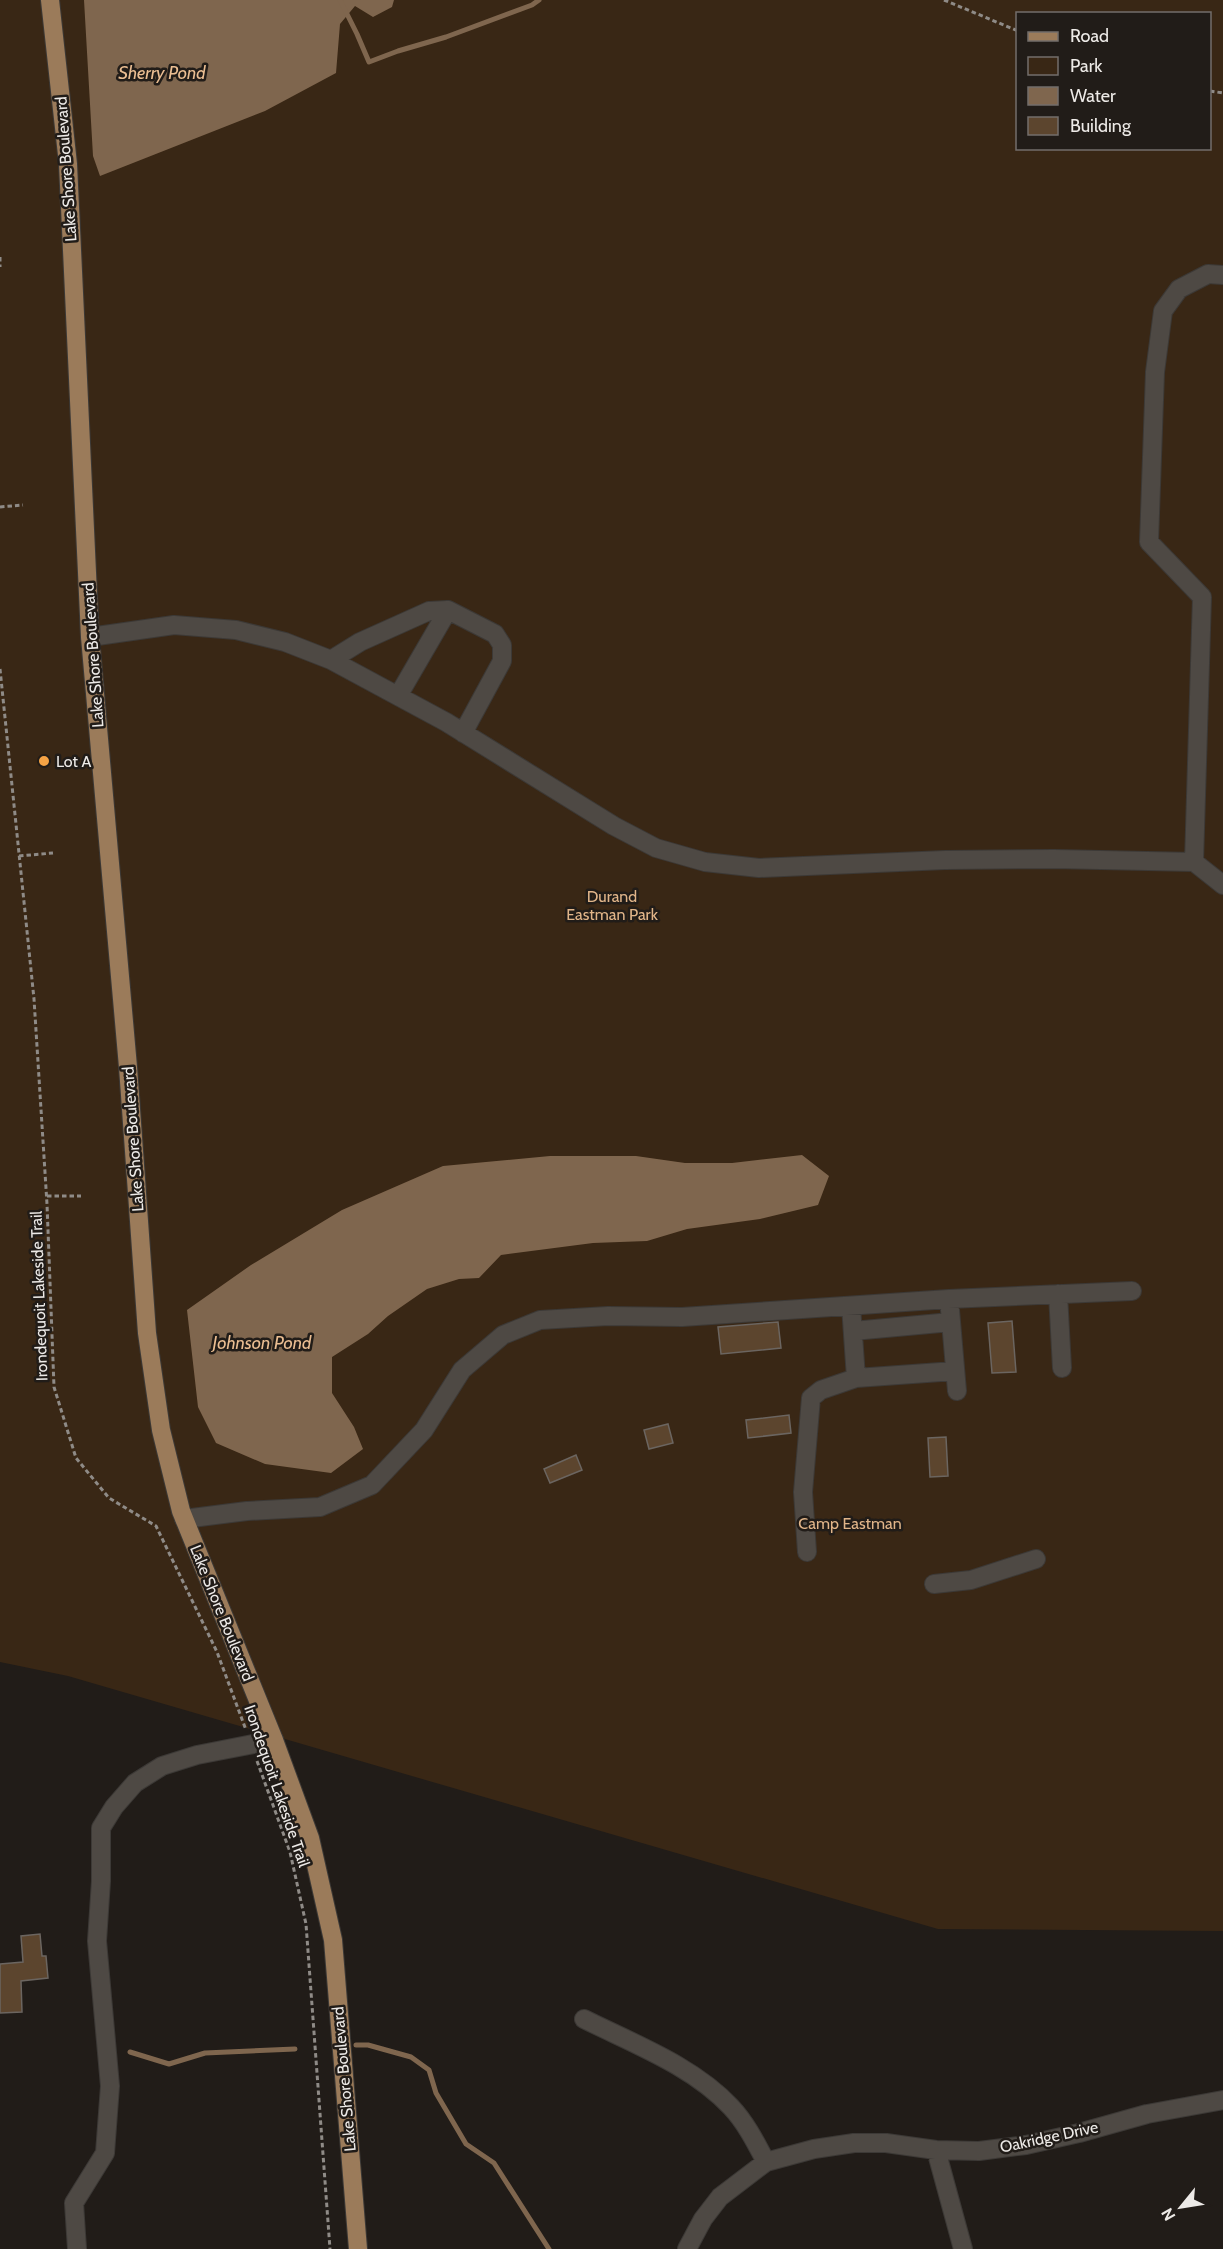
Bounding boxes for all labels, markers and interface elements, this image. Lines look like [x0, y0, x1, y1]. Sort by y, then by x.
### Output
legend [1016, 12, 1211, 150]
text: Road [1070, 25, 1109, 47]
text: Park [1070, 55, 1103, 77]
water label: Sherry Pond [118, 62, 206, 84]
text: Water [1070, 85, 1116, 107]
street label: Lake Shore Boulevard [51, 96, 81, 242]
text: Building [1070, 115, 1132, 137]
street label: Lake Shore Boulevard [78, 582, 108, 728]
place label: Lot A [56, 752, 92, 771]
marker: Lot A [37, 754, 51, 768]
park label: Durand Eastman Park [566, 887, 659, 924]
street label: Lake Shore Boulevard [118, 1066, 148, 1212]
street label: Irondequoit Lakeside Trail [27, 1210, 51, 1381]
water label: Johnson Pond [211, 1332, 312, 1354]
park label: Camp Eastman [798, 1514, 902, 1533]
street label: Lake Shore Boulevard [186, 1542, 258, 1684]
street label: Irondequoit Lakeside Trail [240, 1702, 314, 1870]
street label: Lake Shore Boulevard [328, 2006, 360, 2152]
street label: Oakridge Drive [998, 2117, 1100, 2157]
north arrow [1151, 2177, 1211, 2237]
text: N [1157, 2205, 1179, 2224]

